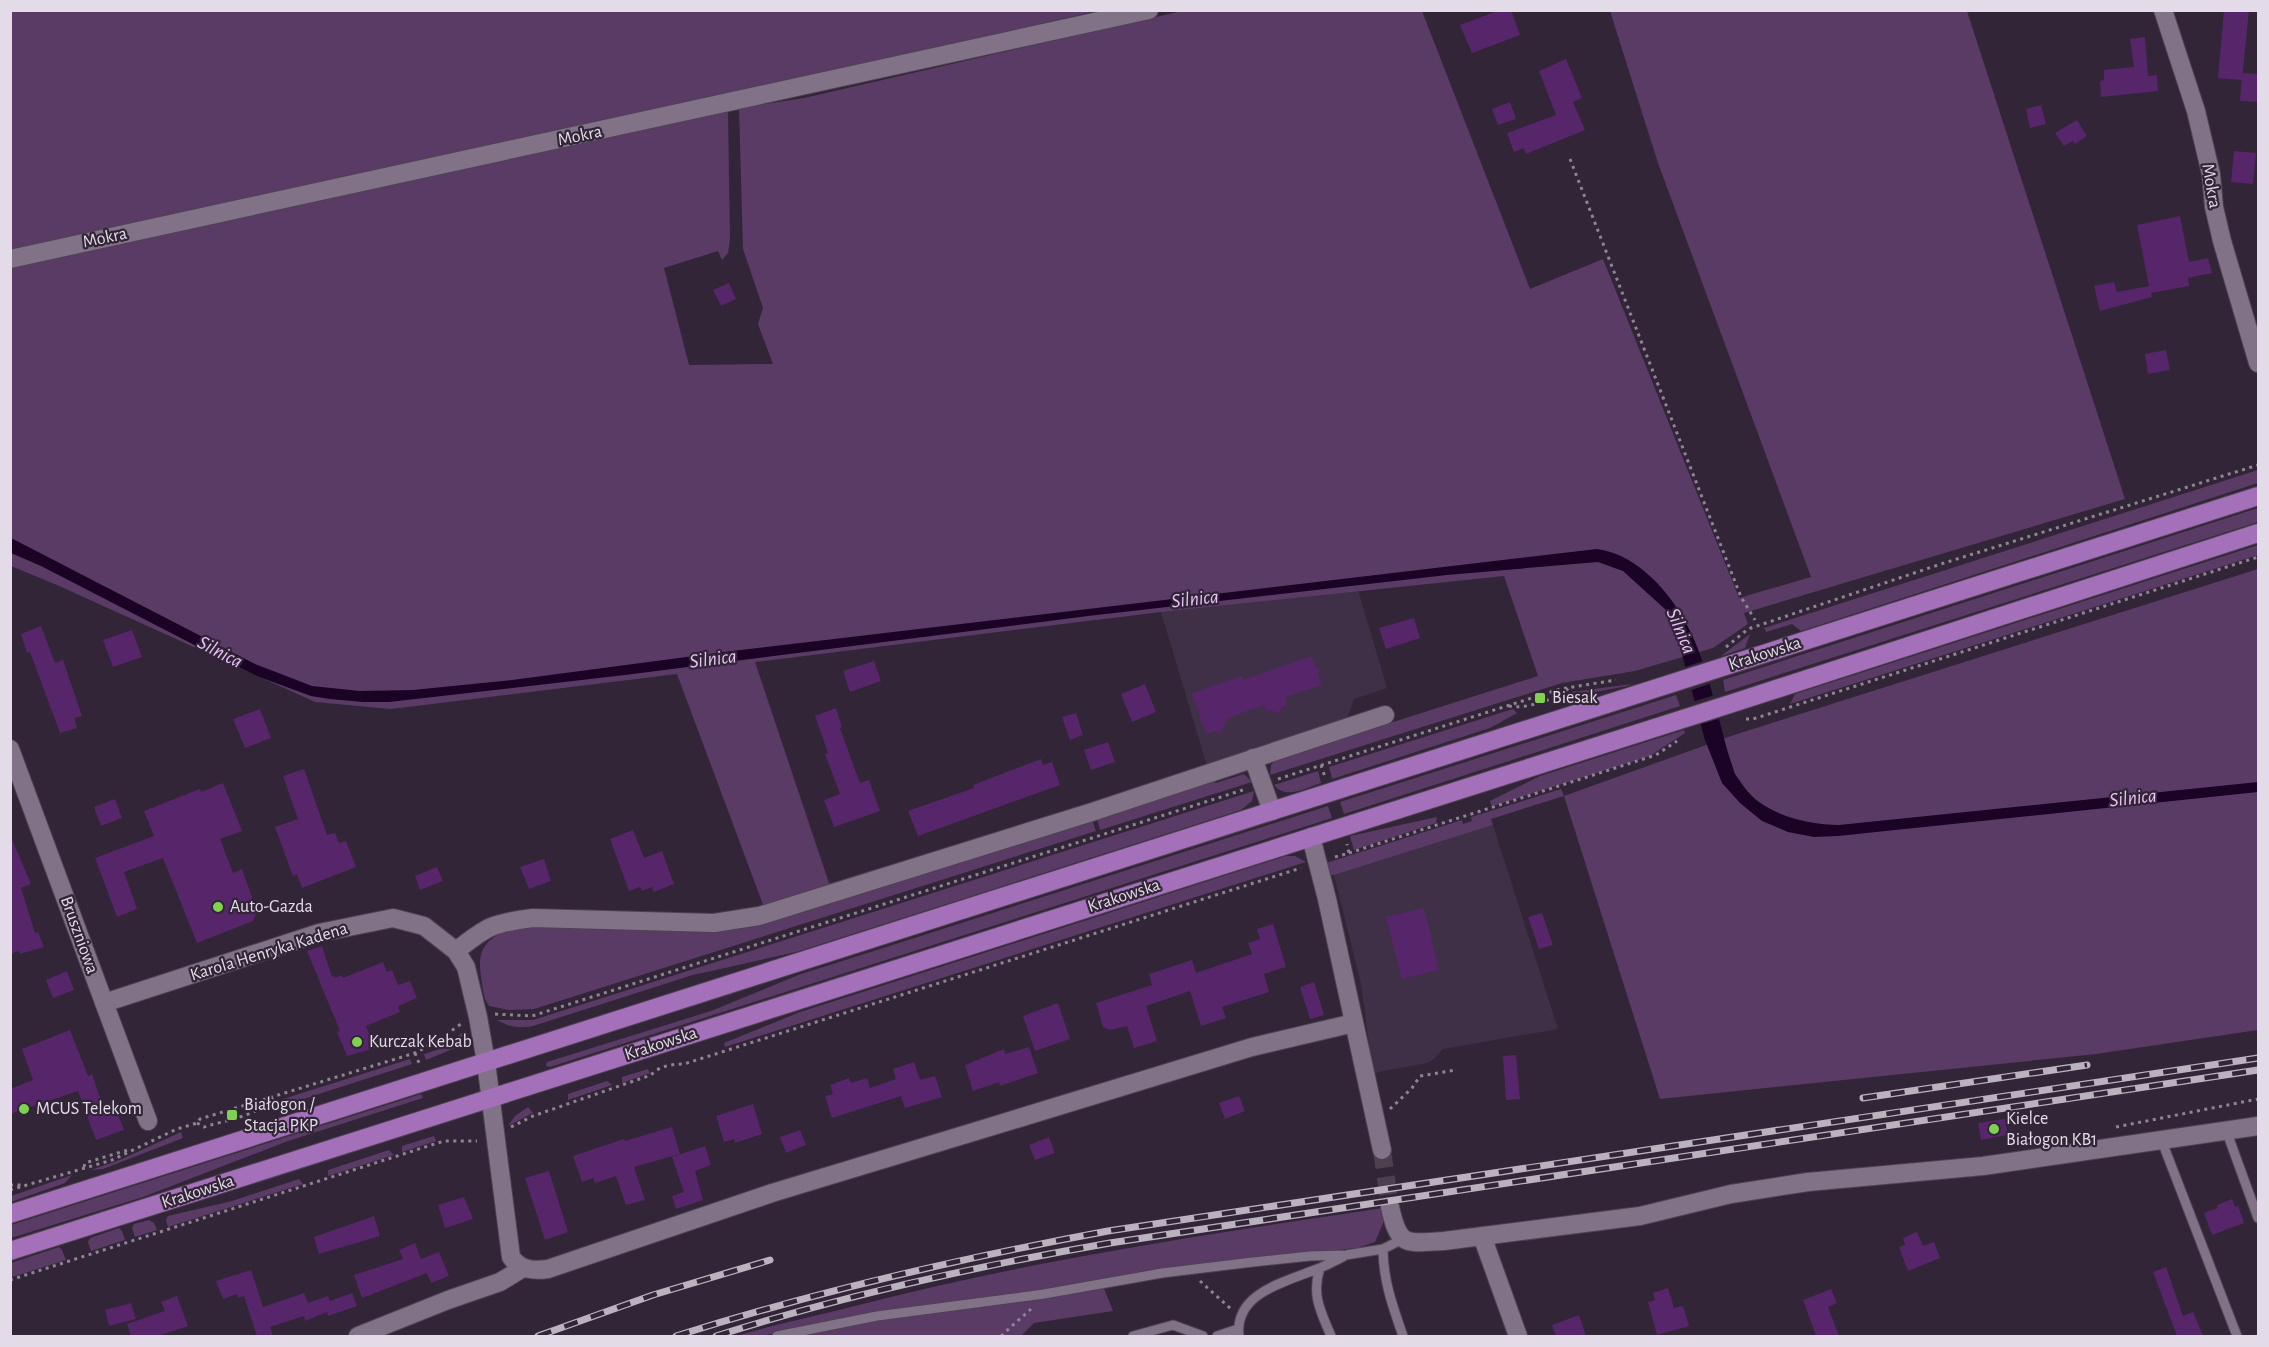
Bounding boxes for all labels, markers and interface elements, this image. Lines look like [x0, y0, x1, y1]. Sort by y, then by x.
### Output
street label: Mokra [556, 123, 604, 149]
street label: Mokra [2198, 162, 2224, 210]
street label: Mokra [81, 225, 129, 251]
water label: Silnica [1170, 587, 1220, 611]
water label: Silnica [1663, 605, 1699, 657]
water label: Silnica [194, 632, 246, 672]
street label: Krakowska [1727, 634, 1803, 674]
water label: Silnica [688, 646, 738, 672]
place label: Biesak [1552, 689, 1598, 707]
marker: Biesak [1533, 691, 1547, 705]
water label: Silnica [2108, 786, 2158, 810]
street label: Krakowska [1086, 876, 1162, 916]
street label: Bruszniowa [57, 894, 101, 976]
place label: Auto-Gazda [230, 898, 313, 916]
marker: Auto-Gazda [211, 900, 225, 914]
street label: Karola Henryka Kadena [188, 919, 350, 985]
street label: Krakowska [623, 1024, 699, 1064]
place label: Kurczak Kebab [369, 1033, 472, 1051]
marker: Kurczak Kebab [350, 1035, 364, 1049]
place label: Białogon / Stacja PKP [244, 1096, 318, 1135]
place label: MCUS Telekom [36, 1100, 142, 1118]
marker: MCUS Telekom [17, 1102, 31, 1116]
marker: Białogon / Stacja PKP [225, 1108, 239, 1122]
place label: Kielce Białogon KB1 [2006, 1110, 2097, 1149]
marker: Kielce Białogon KB1 [1987, 1122, 2001, 1136]
street label: Krakowska [160, 1172, 236, 1212]

